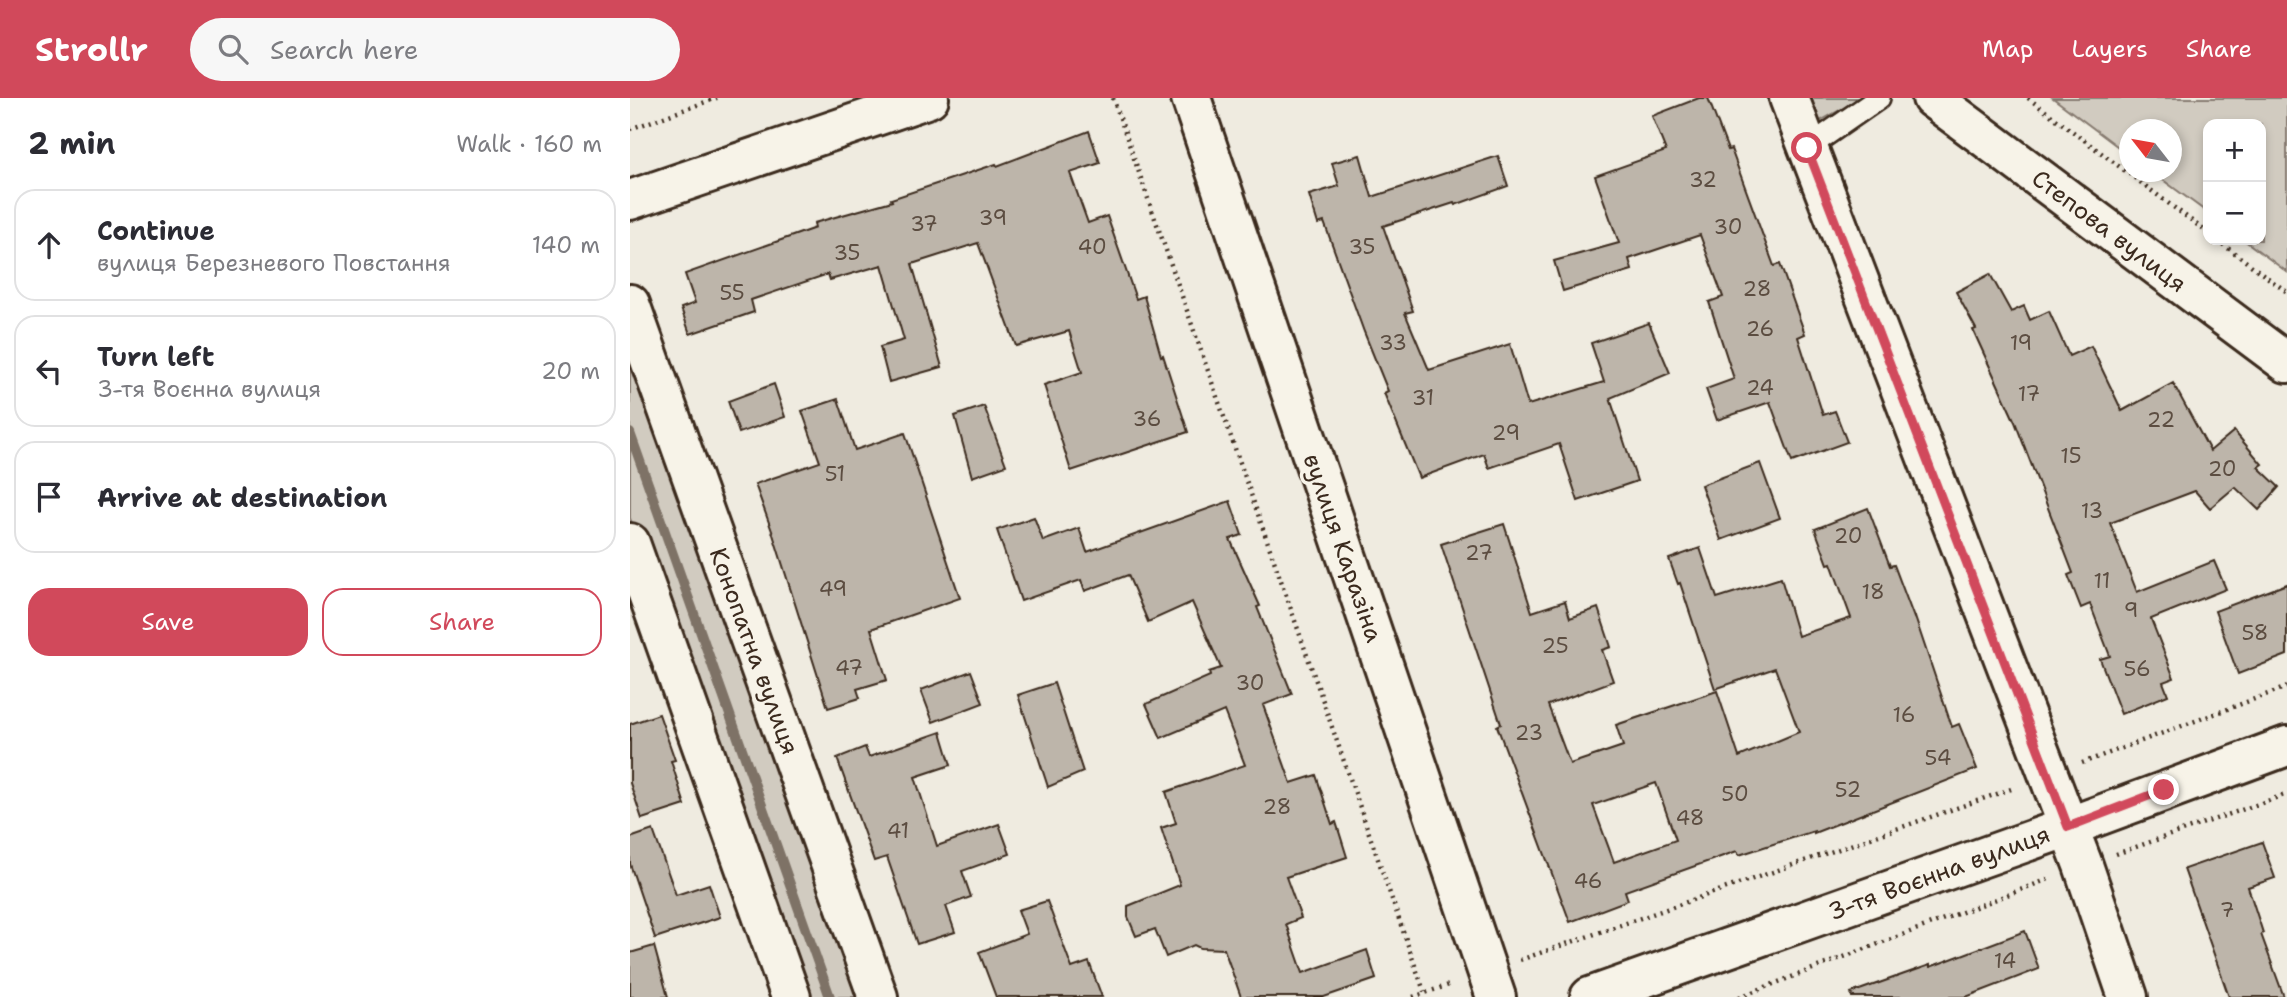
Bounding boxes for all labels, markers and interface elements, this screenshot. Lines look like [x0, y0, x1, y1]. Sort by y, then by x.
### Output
search box [190, 18, 680, 81]
text: Strollr [35, 27, 148, 72]
icon: search [214, 30, 252, 68]
text: Search here [270, 32, 419, 67]
text: Map [1982, 33, 2033, 65]
text: Layers [2071, 33, 2148, 65]
text: Share [2186, 33, 2252, 65]
north arrow [2119, 119, 2182, 182]
map controls [2203, 119, 2266, 245]
button: + [2203, 119, 2266, 182]
text: 2 min [28, 123, 115, 164]
text: Walk · 160 m [456, 129, 602, 159]
route start [1791, 132, 1822, 163]
street label: Степова вулиця [2025, 162, 2193, 300]
house number: 32 [1689, 166, 1717, 194]
button: − [2203, 182, 2266, 245]
house number: 39 [979, 204, 1007, 232]
house number: 37 [910, 210, 938, 238]
text: Continue [97, 213, 215, 248]
house number: 30 [1713, 213, 1743, 241]
icon: ahead [30, 226, 68, 264]
text: 140 m [532, 230, 600, 260]
house number: 40 [1077, 233, 1107, 261]
house number: 35 [1349, 233, 1375, 261]
house number: 35 [834, 239, 860, 267]
text: вулиця Березневого Повстання [97, 248, 451, 278]
house number: 28 [1743, 275, 1771, 303]
house number: 55 [719, 279, 745, 307]
house number: 26 [1746, 315, 1774, 343]
house number: 33 [1379, 329, 1407, 357]
house number: 19 [2010, 329, 2032, 357]
text: Turn left [97, 339, 214, 374]
icon: left [30, 352, 68, 390]
text: 20 m [541, 356, 600, 386]
text: 3-тя Воєнна вулиця [97, 374, 321, 404]
house number: 24 [1746, 374, 1774, 402]
house number: 17 [2018, 380, 2040, 408]
house number: 31 [1412, 384, 1434, 412]
house number: 36 [1133, 405, 1161, 433]
house number: 22 [2147, 406, 2175, 434]
house number: 29 [1492, 419, 1520, 447]
house number: 15 [2060, 442, 2082, 470]
street label: вулиця Каразіна [1296, 450, 1390, 647]
house number: 20 [2208, 455, 2236, 483]
house number: 51 [825, 460, 845, 488]
icon: arrive [30, 478, 68, 516]
text: Arrive at destination [97, 480, 387, 515]
house number: 13 [2081, 497, 2103, 525]
house number: 20 [1834, 522, 1862, 550]
house number: 27 [1465, 539, 1493, 567]
street label: Конопатна вулиця [702, 543, 806, 759]
house number: 11 [2094, 567, 2110, 595]
house number: 49 [819, 575, 847, 603]
house number: 18 [1861, 578, 1885, 606]
button: Save [28, 588, 308, 656]
button: Share [322, 588, 602, 656]
house number: 9 [2124, 596, 2138, 624]
house number: 58 [2241, 619, 2269, 647]
house number: 25 [1541, 632, 1569, 660]
house number: 47 [835, 654, 863, 682]
house number: 56 [2123, 655, 2151, 683]
house number: 30 [1235, 669, 1265, 697]
house number: 16 [1893, 701, 1915, 729]
house number: 23 [1515, 719, 1543, 747]
house number: 54 [1924, 744, 1952, 772]
route end [2148, 774, 2179, 805]
house number: 52 [1835, 776, 1861, 804]
house number: 50 [1721, 780, 1749, 808]
house number: 28 [1263, 793, 1291, 821]
house number: 48 [1676, 804, 1704, 832]
house number: 41 [887, 817, 909, 845]
street label: 3-тя Воєнна вулиця [1824, 818, 2054, 928]
house number: 46 [1574, 867, 1603, 895]
house number: 7 [2220, 896, 2234, 924]
house number: 14 [1994, 947, 2016, 975]

